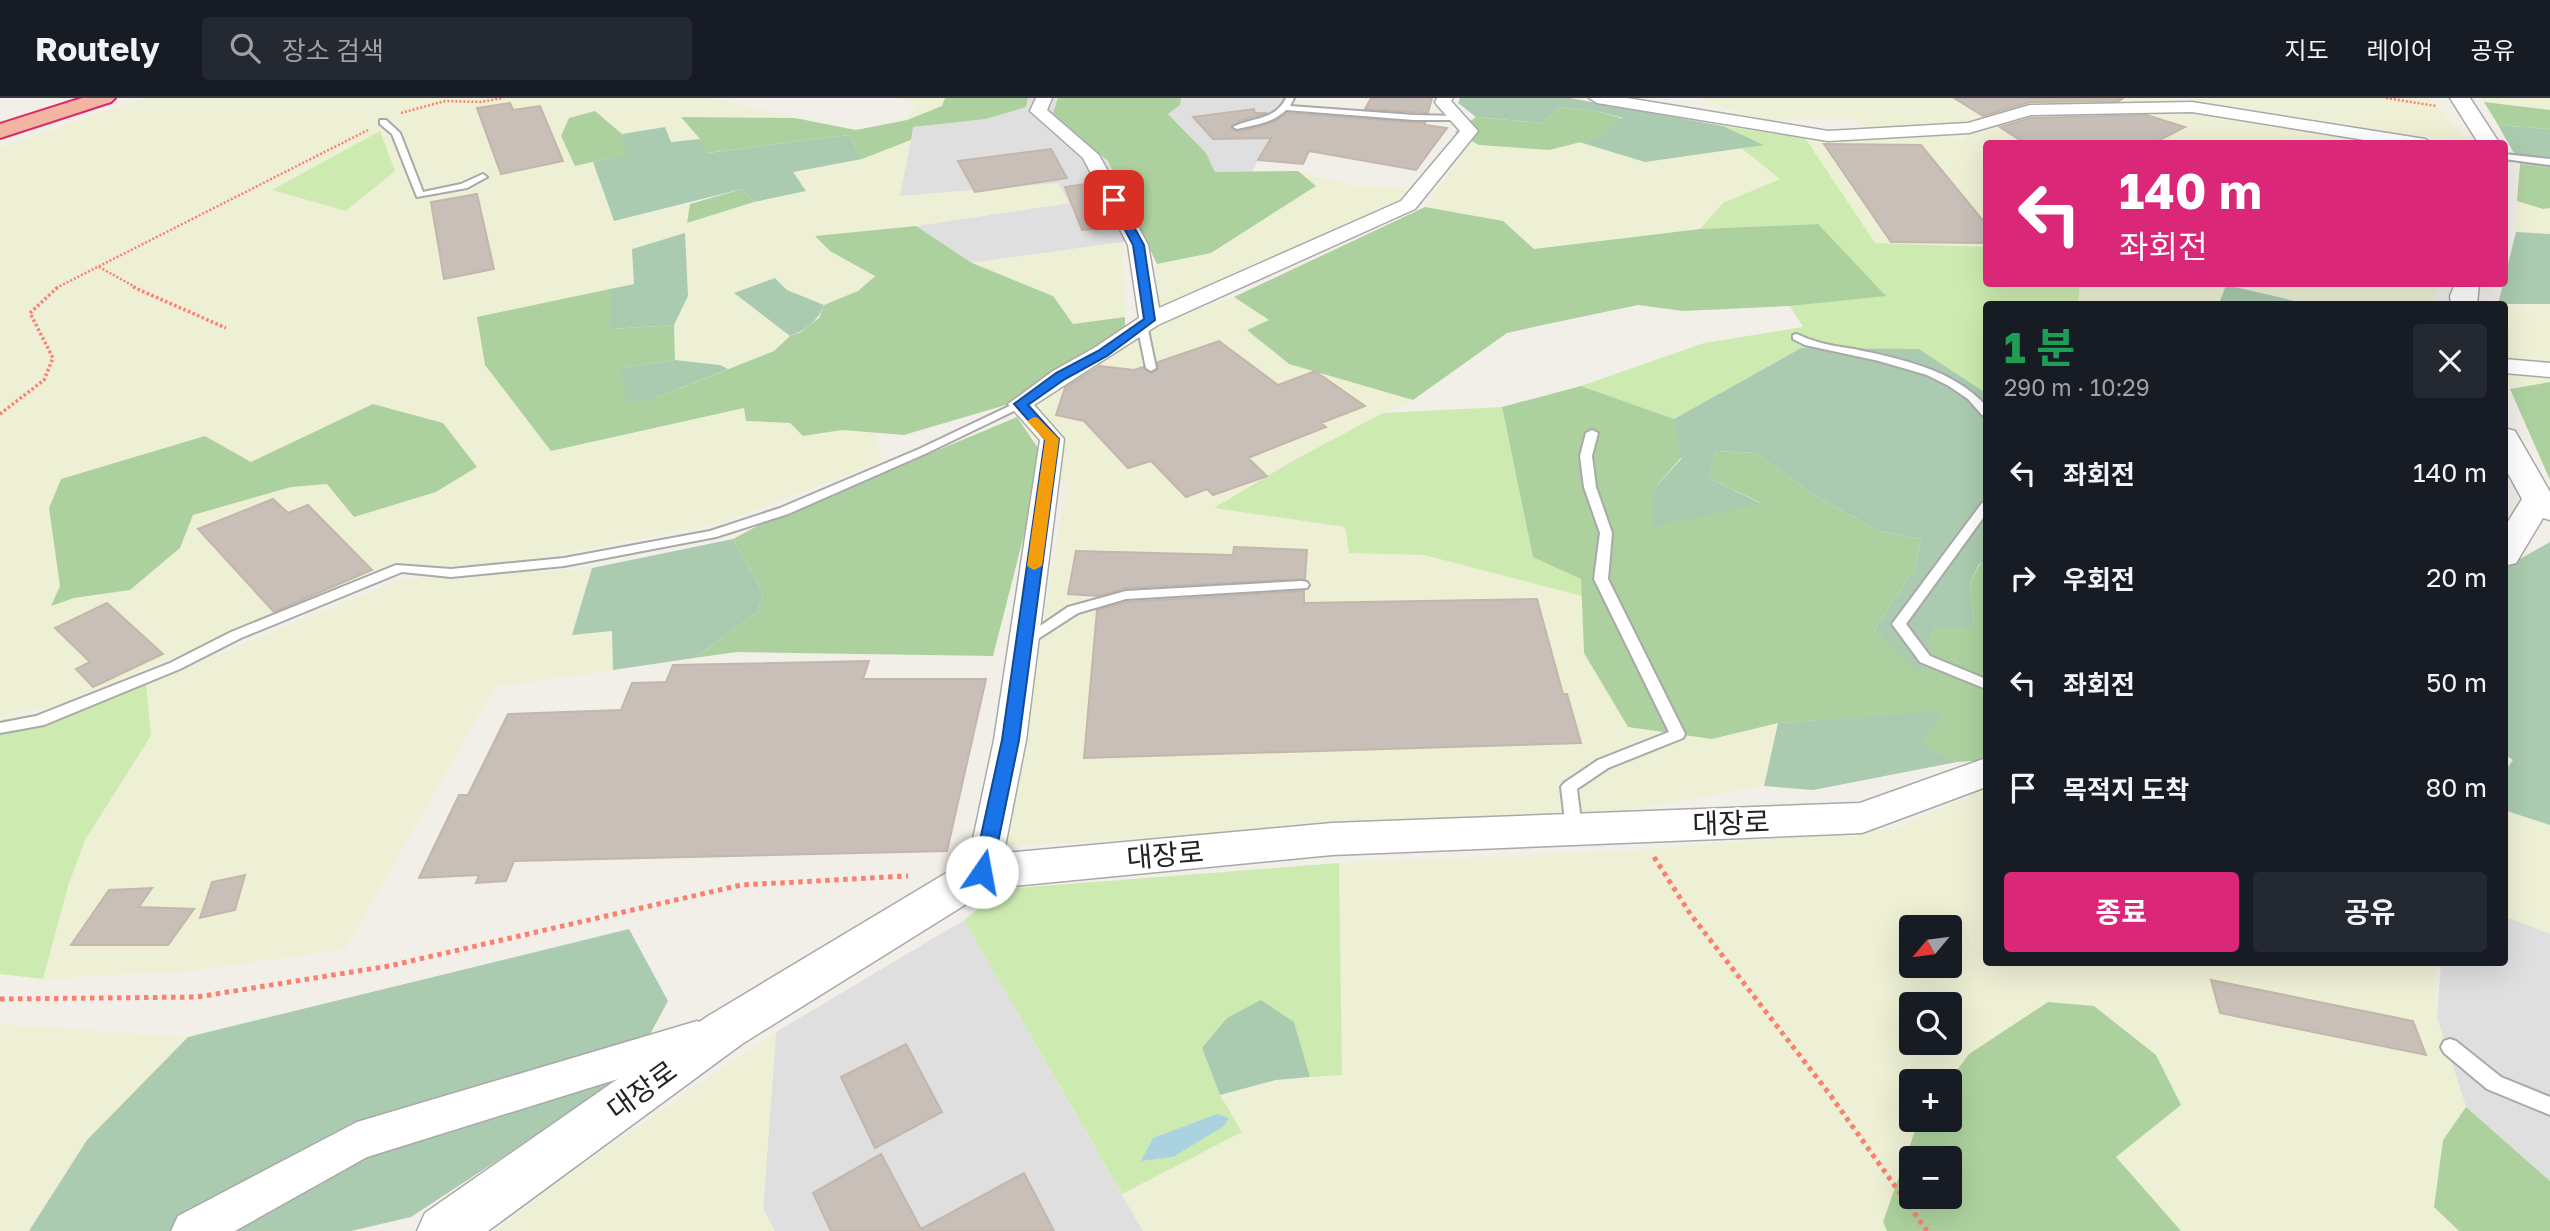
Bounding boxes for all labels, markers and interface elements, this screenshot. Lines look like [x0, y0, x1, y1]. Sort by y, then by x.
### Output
search box [202, 17, 692, 80]
text: Routely [35, 29, 160, 68]
icon: search [226, 29, 264, 67]
text: 장소 검색 [282, 35, 384, 66]
text: 지도 [2284, 35, 2329, 64]
text: 레이어 [2367, 35, 2433, 64]
text: 공유 [2471, 35, 2515, 64]
text: 140 m [2119, 161, 2262, 220]
icon: left [2004, 168, 2095, 259]
pin [1084, 170, 1144, 230]
icon: arrive [1095, 181, 1133, 219]
text: 좌회전 [2119, 227, 2207, 265]
text: 1 분 [2004, 322, 2075, 372]
button: close [2413, 324, 2487, 398]
text: 290 m · 10:29 [2004, 373, 2150, 401]
icon: left [2004, 454, 2042, 492]
text: 140 m [2413, 457, 2487, 488]
text: 좌회전 [2063, 459, 2135, 490]
icon: right [2004, 559, 2042, 597]
text: 20 m [2426, 562, 2487, 593]
text: 우회전 [2063, 564, 2135, 595]
icon: left [2004, 664, 2042, 702]
text: 50 m [2426, 667, 2487, 698]
text: 좌회전 [2063, 669, 2135, 700]
icon: arrive [2004, 769, 2042, 807]
text: 80 m [2426, 772, 2487, 803]
text: 목적지 도착 [2063, 774, 2189, 805]
street label: 대장로 [1692, 805, 1770, 840]
position arrow [945, 835, 1019, 909]
street label: 대장로 [1125, 835, 1205, 874]
button: 종료 [2004, 872, 2239, 952]
button: 공유 [2253, 872, 2487, 952]
north arrow [1899, 915, 1962, 978]
map controls [1899, 915, 1962, 1209]
button: search [1899, 992, 1962, 1055]
street label: 대장로 [601, 1054, 683, 1126]
button: + [1899, 1069, 1962, 1132]
button: − [1899, 1146, 1962, 1209]

